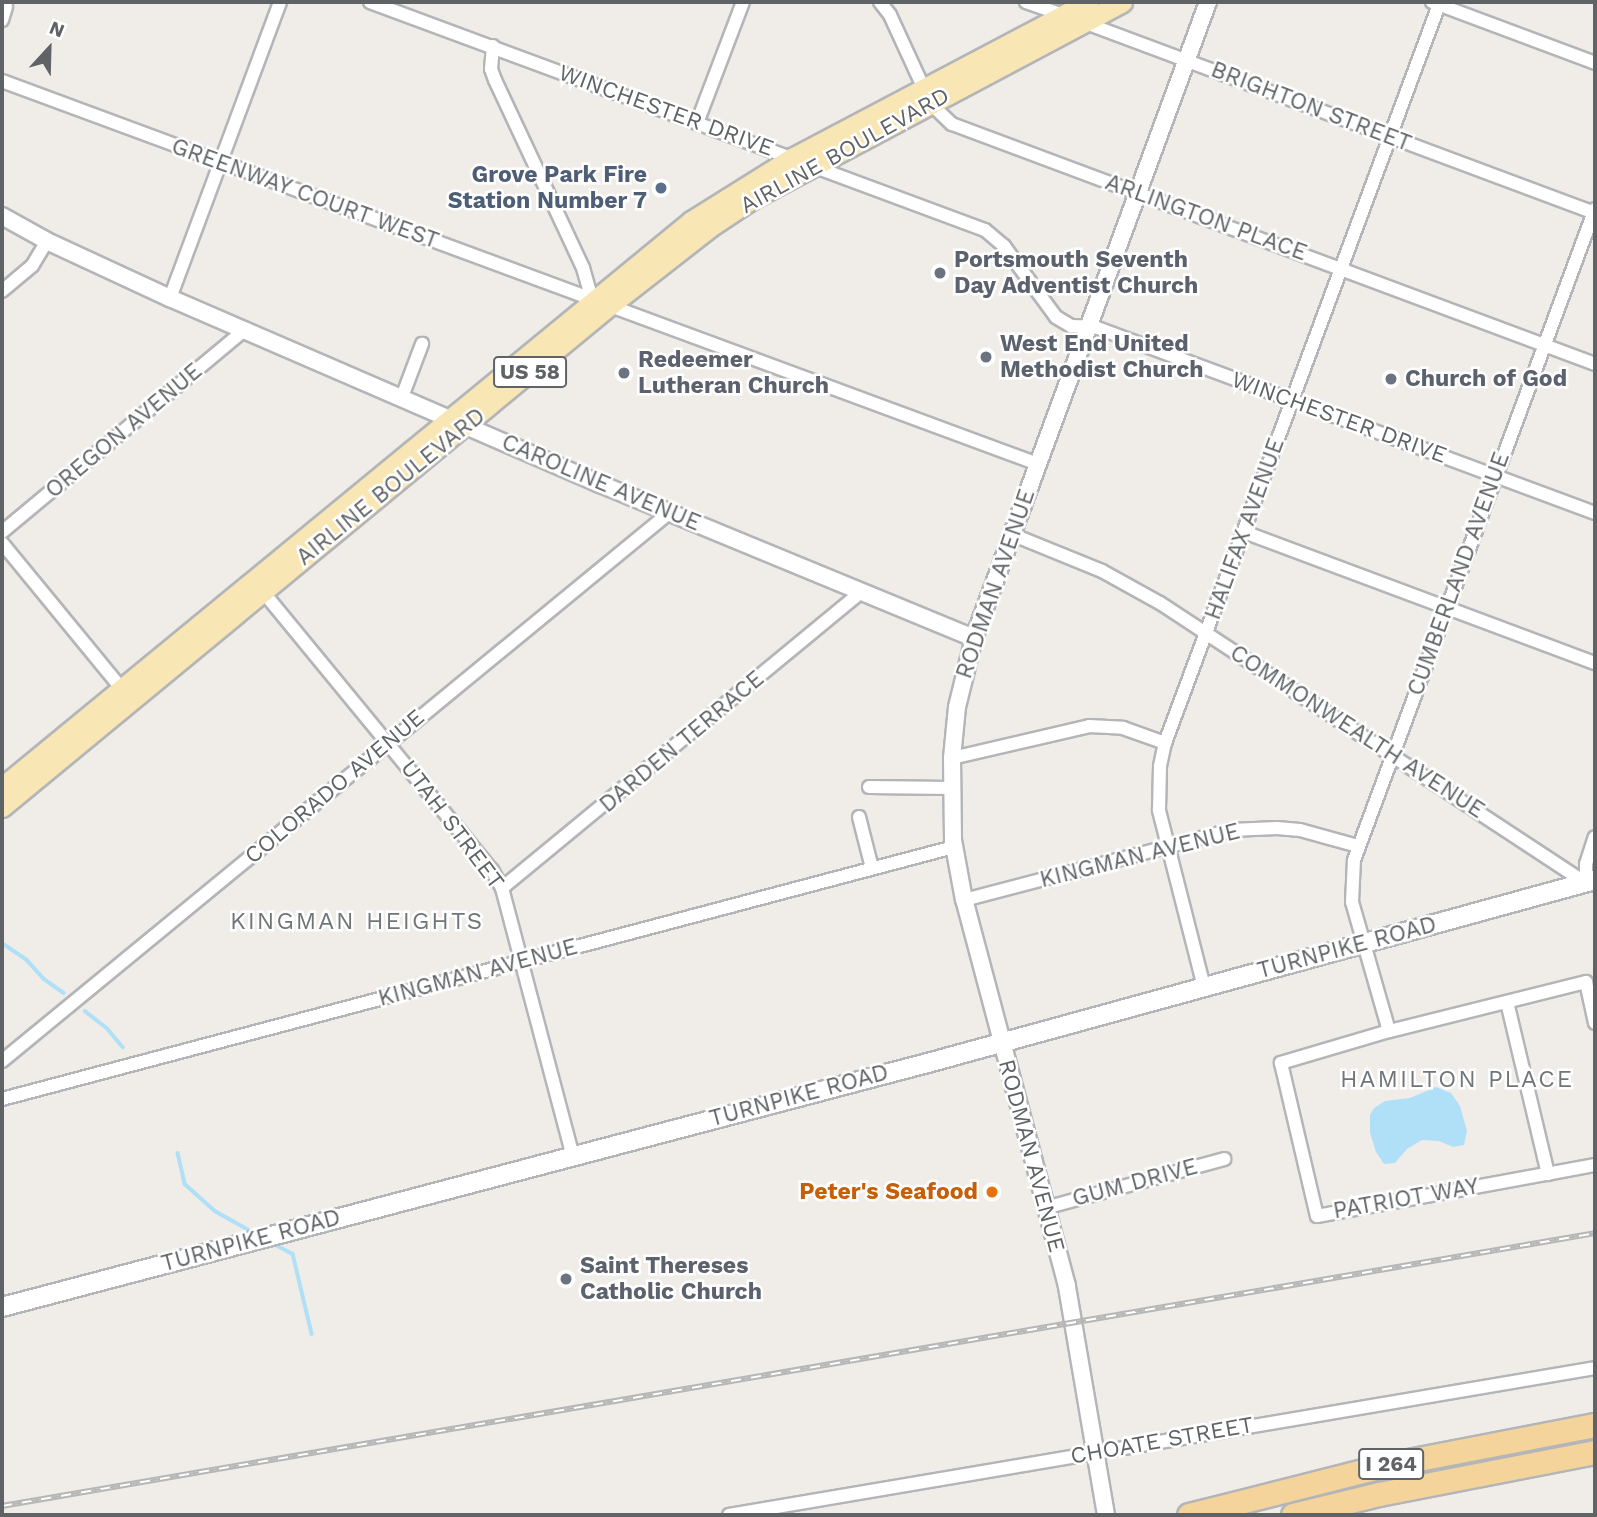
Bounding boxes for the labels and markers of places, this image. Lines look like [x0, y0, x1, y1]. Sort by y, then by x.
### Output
place label: Grove Park Fire Station Number 7 [447, 161, 647, 215]
marker: Grove Park Fire Station Number 7 [653, 180, 669, 196]
place label: Portsmouth Seventh Day Adventist Church [954, 246, 1199, 300]
marker: Portsmouth Seventh Day Adventist Church [932, 265, 948, 281]
place label: West End United Methodist Church [1000, 330, 1204, 384]
place label: Redeemer Lutheran Church [638, 346, 829, 400]
marker: West End United Methodist Church [978, 349, 994, 365]
marker: Redeemer Lutheran Church [616, 365, 632, 381]
place label: Church of God [1405, 365, 1567, 393]
marker: Church of God [1383, 371, 1399, 387]
place label: Peter's Seafood [799, 1178, 978, 1206]
marker: Peter's Seafood [984, 1184, 1000, 1200]
place label: Saint Thereses Catholic Church [580, 1252, 762, 1306]
marker: Saint Thereses Catholic Church [558, 1271, 574, 1287]

